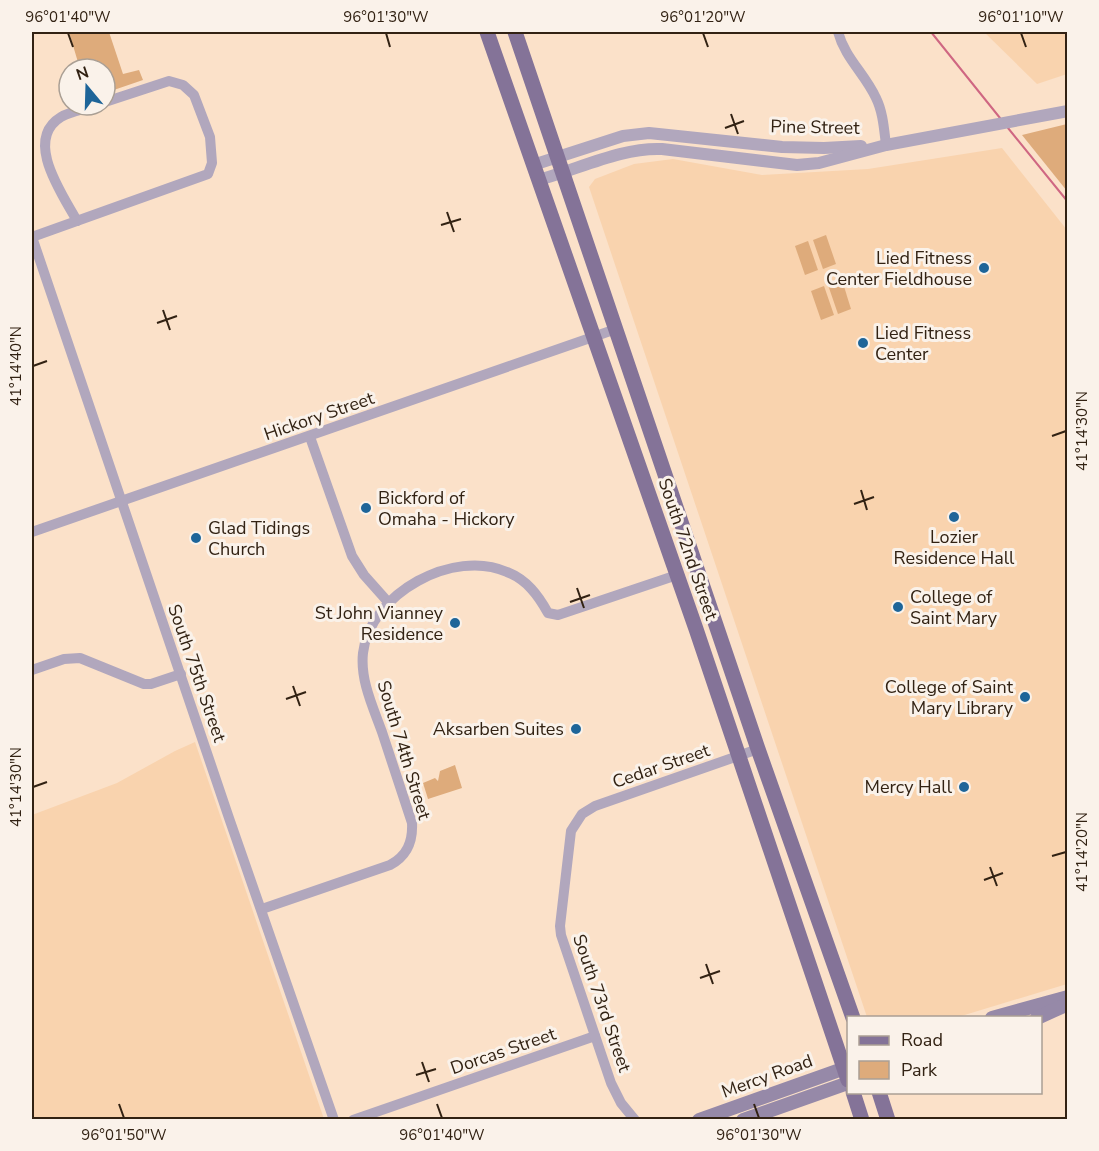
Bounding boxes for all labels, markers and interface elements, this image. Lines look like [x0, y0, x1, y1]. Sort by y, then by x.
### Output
text: 96°01'40"W [25, 7, 111, 27]
text: 96°01'30"W [343, 7, 429, 27]
text: 96°01'20"W [660, 7, 746, 27]
text: 96°01'10"W [978, 7, 1064, 27]
north arrow [57, 57, 117, 117]
text: N [73, 61, 92, 86]
street label: Pine Street [770, 114, 860, 140]
place label: Lied Fitness Center Fieldhouse [826, 246, 972, 291]
marker: Lied Fitness Center Fieldhouse [977, 261, 991, 275]
place label: Lied Fitness Center [875, 321, 971, 366]
text: 41°14'40"N [6, 326, 26, 406]
marker: Lied Fitness Center [856, 336, 870, 350]
street label: Hickory Street [261, 386, 378, 446]
text: 41°14'30"N [1072, 391, 1092, 471]
street label: South 72nd Street [652, 475, 724, 624]
place label: Bickford of Omaha - Hickory [378, 486, 515, 531]
marker: Bickford of Omaha - Hickory [359, 501, 373, 515]
marker: Lozier Residence Hall [947, 510, 961, 524]
place label: Glad Tidings Church [208, 516, 310, 561]
place label: Lozier Residence Hall [894, 525, 1015, 570]
marker: Glad Tidings Church [189, 531, 203, 545]
place label: College of Saint Mary [910, 585, 998, 630]
marker: College of Saint Mary [891, 600, 905, 614]
street label: South 75th Street [162, 601, 232, 746]
place label: St John Vianney Residence [315, 601, 444, 646]
marker: St John Vianney Residence [448, 616, 462, 630]
place label: College of Saint Mary Library [885, 675, 1014, 720]
street label: South 74th Street [371, 678, 437, 823]
marker: College of Saint Mary Library [1018, 690, 1032, 704]
place label: Aksarben Suites [433, 717, 564, 741]
marker: Aksarben Suites [569, 722, 583, 736]
street label: Cedar Street [609, 738, 713, 794]
text: 41°14'30"N [6, 747, 26, 827]
place label: Mercy Hall [865, 775, 953, 799]
marker: Mercy Hall [957, 780, 971, 794]
text: 41°14'20"N [1072, 812, 1092, 892]
street label: South 73rd Street [567, 931, 637, 1076]
legend [847, 1016, 1042, 1094]
street label: Dorcas Street [447, 1022, 560, 1080]
text: Road [901, 1028, 943, 1052]
street label: Mercy Road [718, 1048, 816, 1104]
text: Park [901, 1058, 938, 1082]
text: 96°01'50"W [81, 1125, 167, 1145]
text: 96°01'40"W [399, 1125, 485, 1145]
text: 96°01'30"W [716, 1125, 802, 1145]

